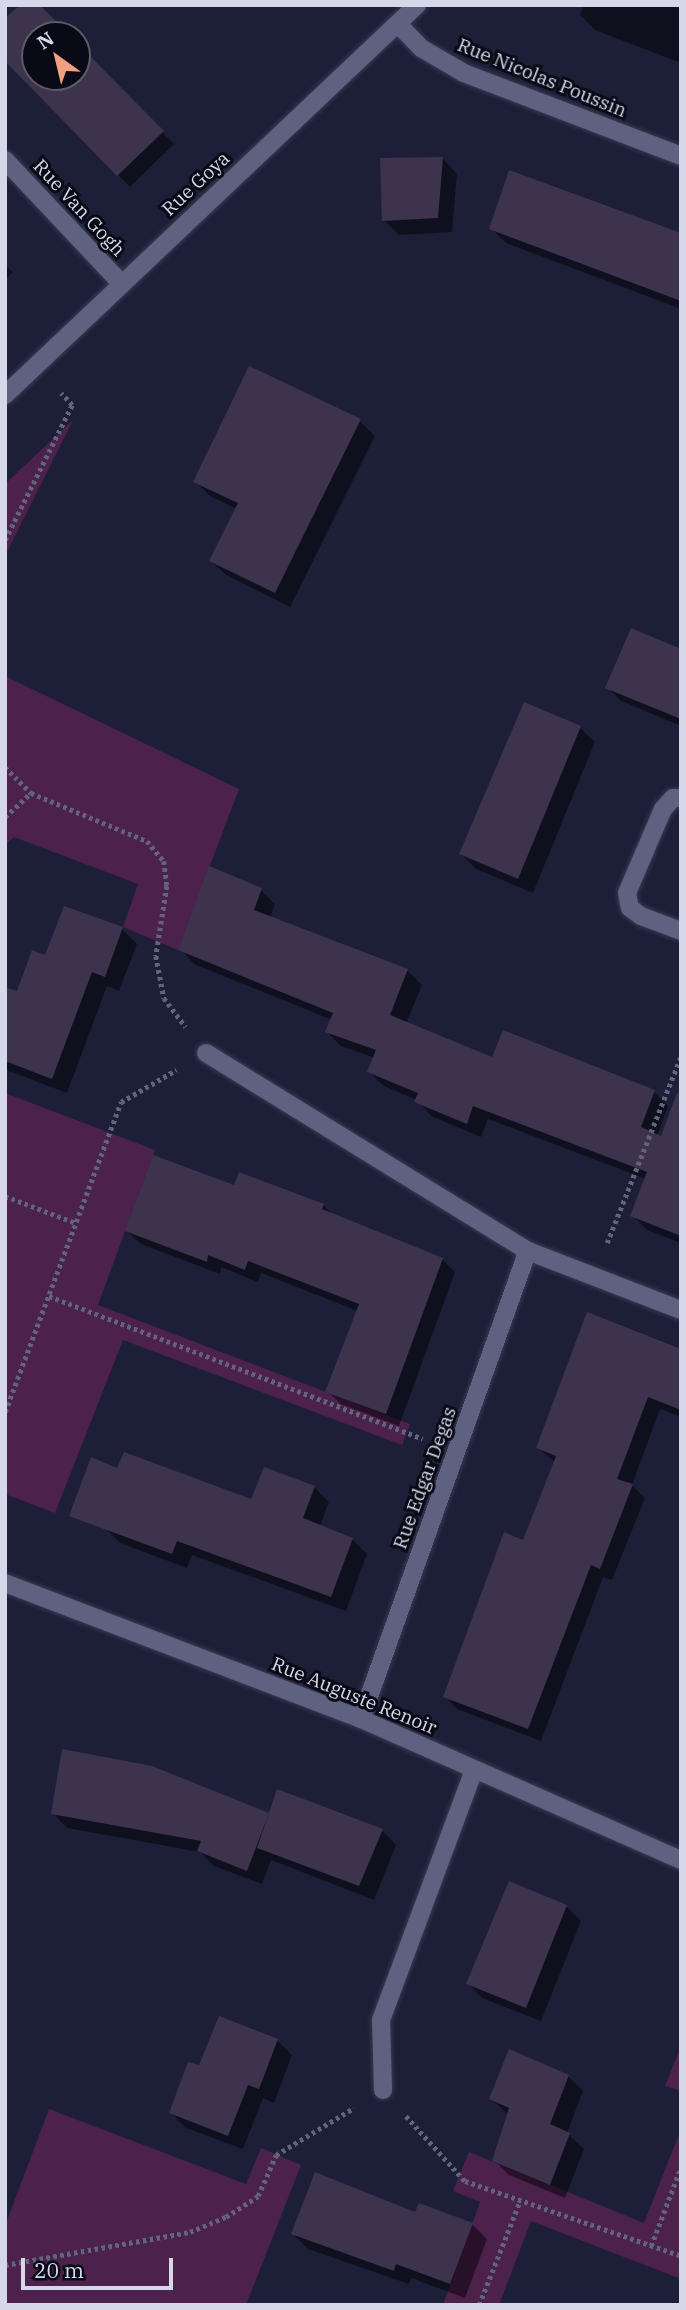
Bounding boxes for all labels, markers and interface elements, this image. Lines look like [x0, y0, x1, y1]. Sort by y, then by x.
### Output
north arrow [21, 21, 91, 91]
text: N [32, 26, 58, 54]
street label: Rue Nicolas Poussin [454, 34, 630, 122]
street label: Rue Goya [158, 147, 234, 221]
street label: Rue Van Gogh [28, 155, 130, 261]
street label: Rue Edgar Degas [389, 1404, 461, 1552]
street label: Rue Auguste Renoir [268, 1652, 440, 1740]
scale bar [24, 2244, 177, 2288]
text: 20 m [34, 2256, 84, 2284]

